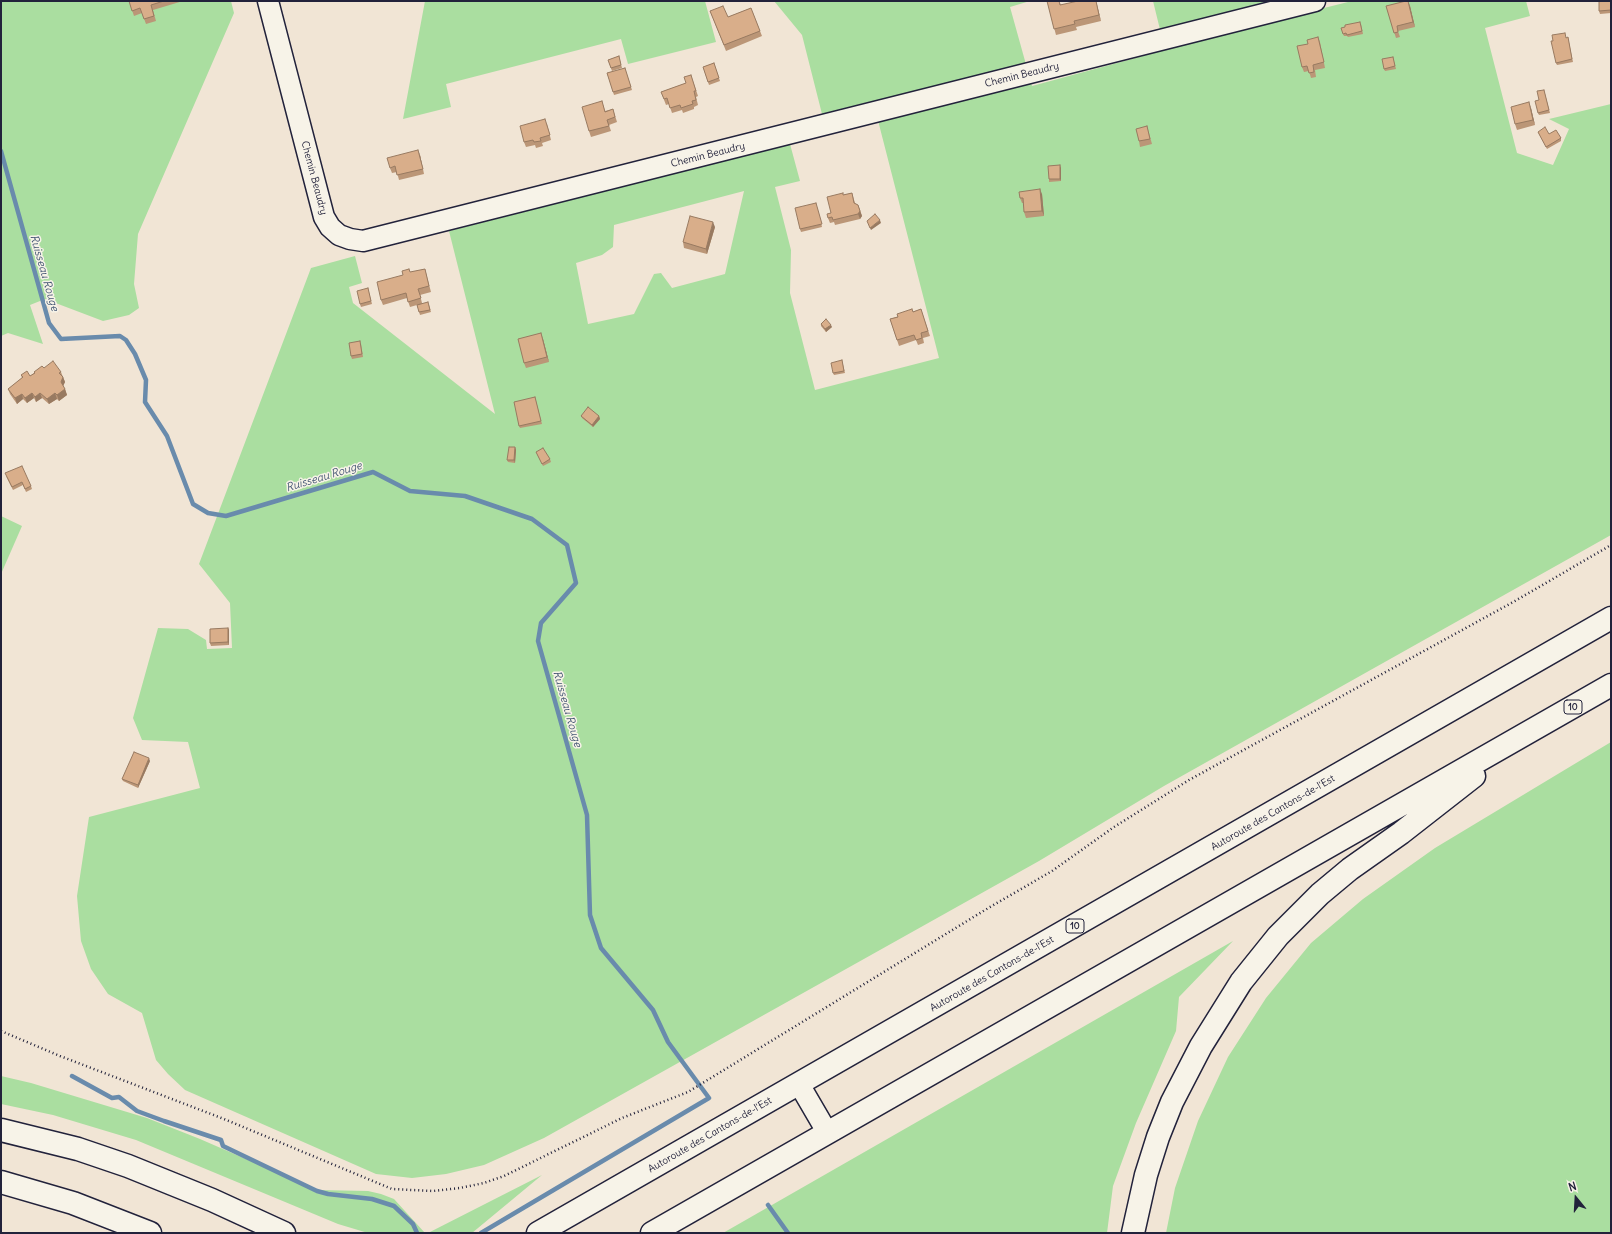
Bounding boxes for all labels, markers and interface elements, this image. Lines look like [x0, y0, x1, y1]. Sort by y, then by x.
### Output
street label: Chemin Beaudry [984, 60, 1060, 90]
street label: Chemin Beaudry [298, 140, 330, 216]
street label: Chemin Beaudry [670, 140, 746, 170]
water label: Ruisseau Rouge [27, 233, 61, 313]
water label: Ruisseau Rouge [285, 459, 363, 495]
water label: Ruisseau Rouge [550, 669, 584, 749]
road number: 10 [1564, 700, 1582, 714]
street label: Autoroute des Cantons-de-l'Est [1209, 773, 1337, 853]
road number: 10 [1066, 919, 1084, 933]
street label: Autoroute des Cantons-de-l'Est [928, 934, 1056, 1014]
street label: Autoroute des Cantons-de-l'Est [646, 1095, 774, 1175]
north arrow [1556, 1178, 1596, 1218]
text: N [1567, 1179, 1578, 1194]

